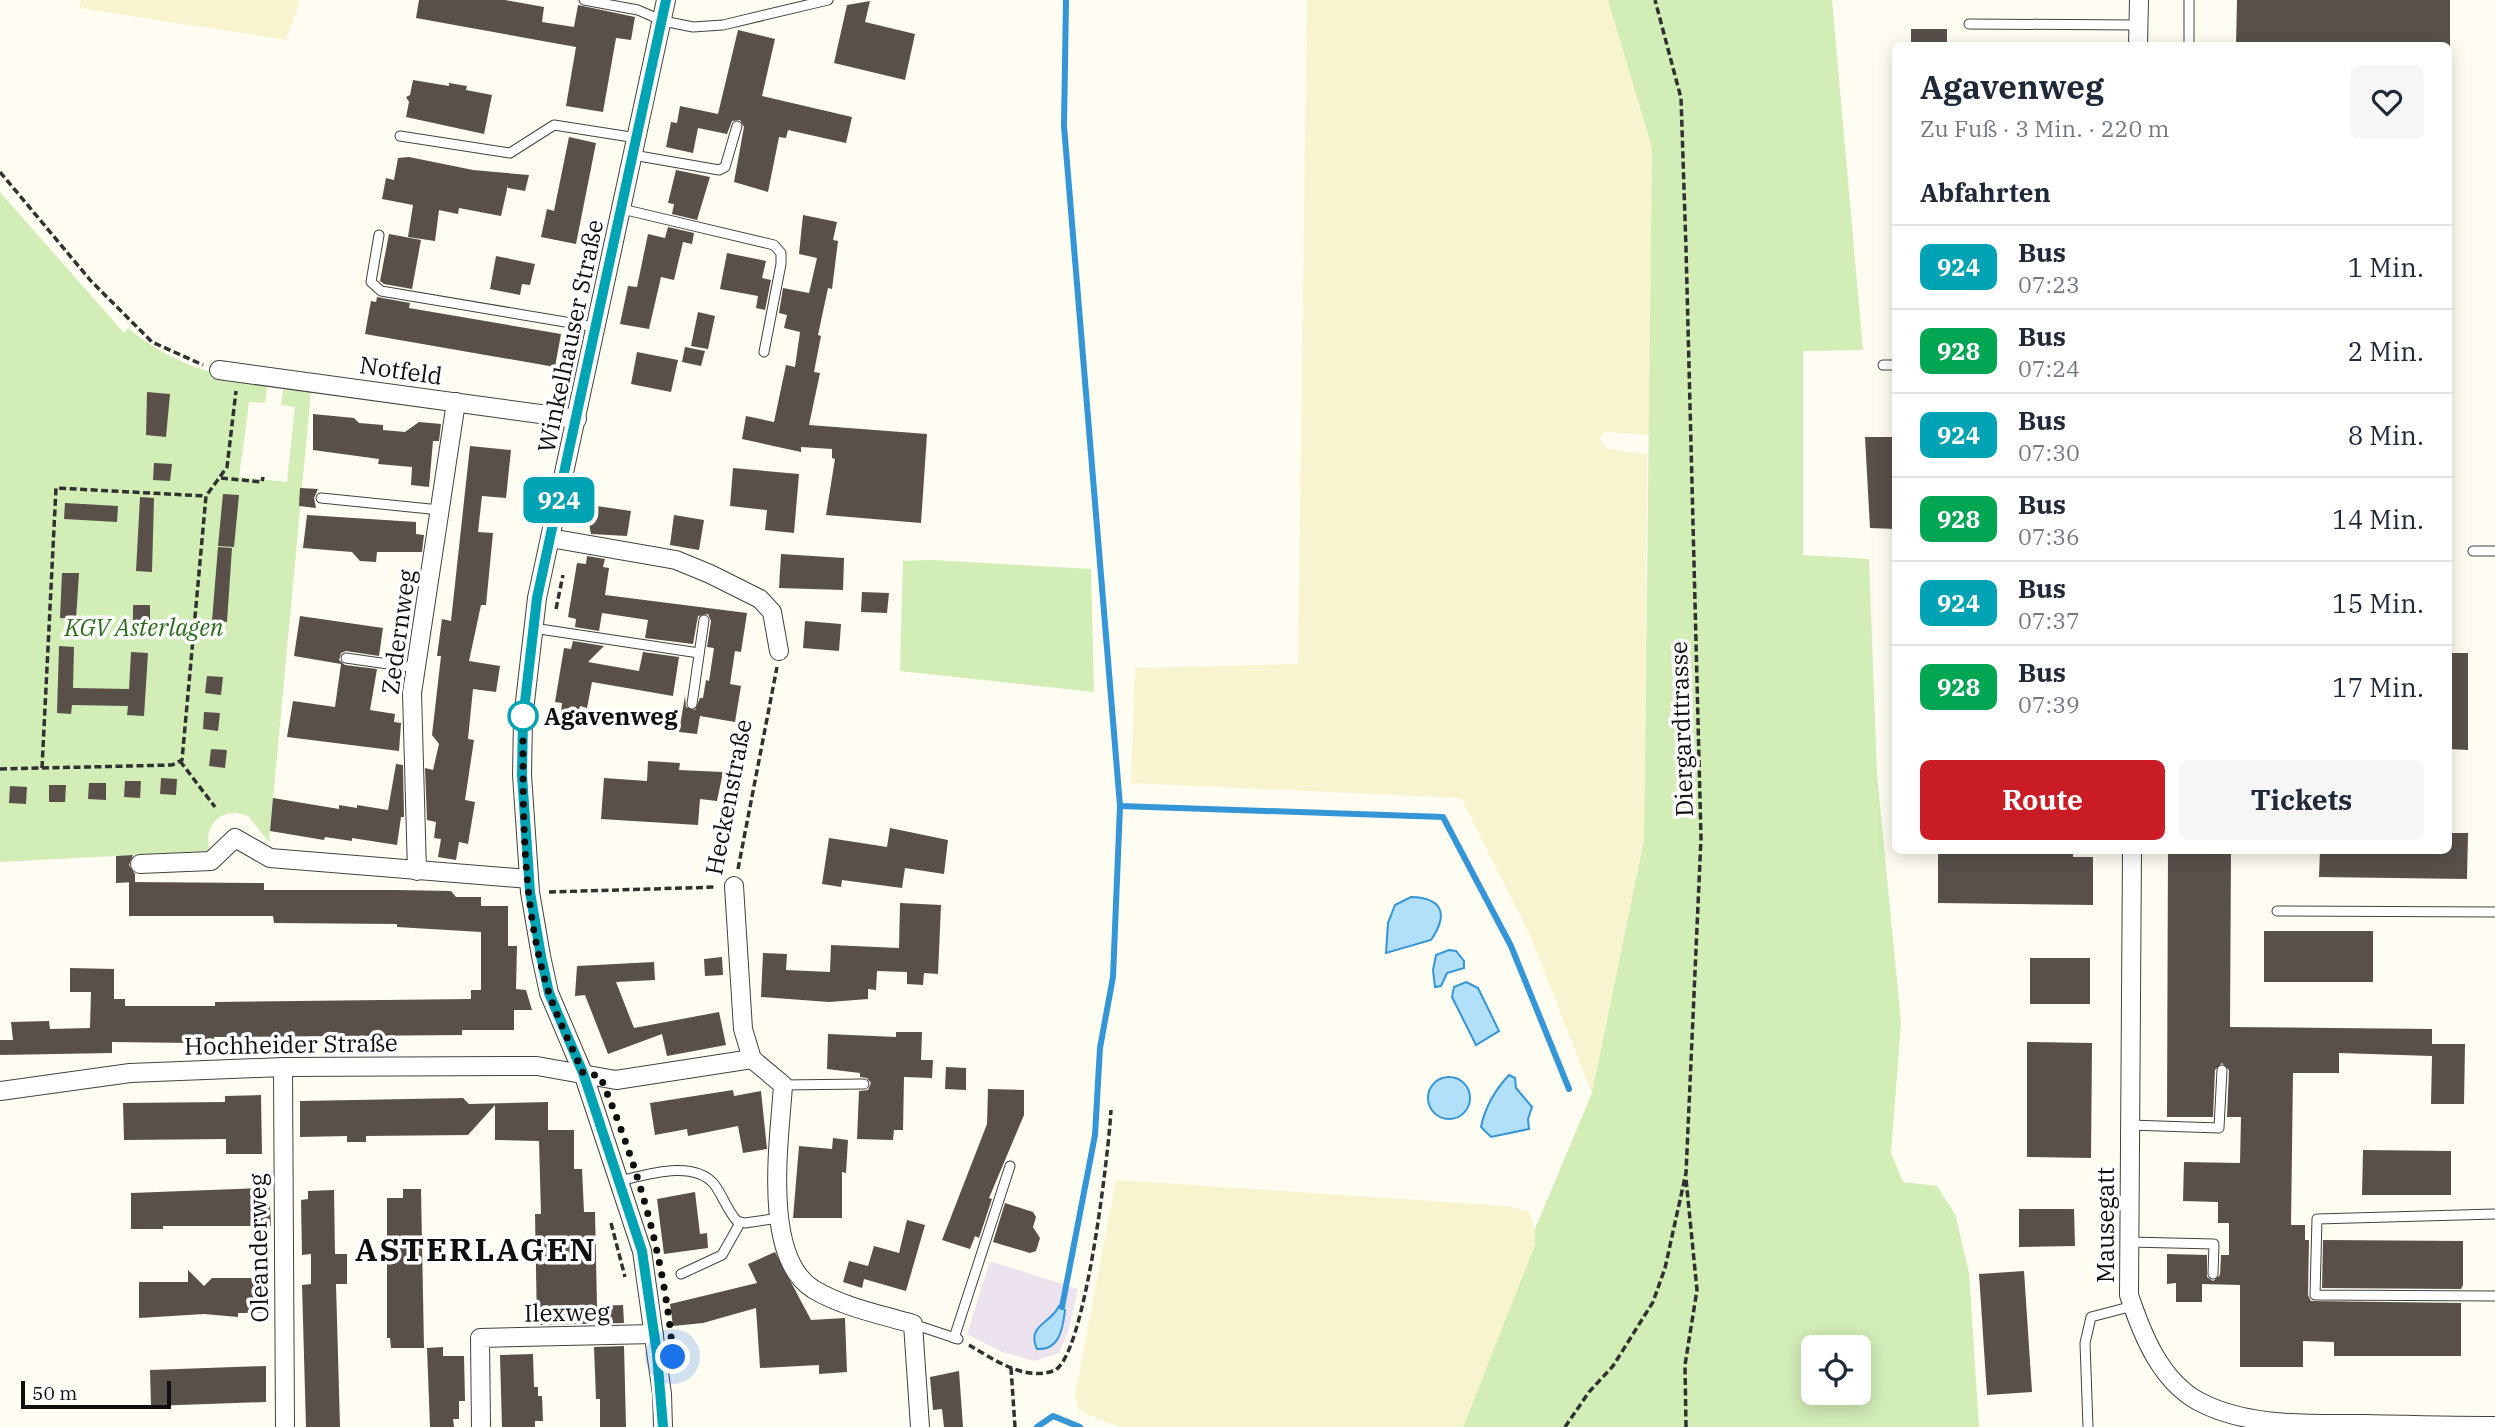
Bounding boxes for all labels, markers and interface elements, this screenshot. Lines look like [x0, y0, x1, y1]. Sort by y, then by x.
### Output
text: Agavenweg [1920, 65, 2104, 108]
button: heart [2350, 65, 2424, 139]
text: Zu Fuß · 3 Min. · 220 m [1920, 113, 2169, 143]
text: Abfahrten [1920, 175, 2051, 209]
street label: Winkelhauser Straße [530, 216, 610, 456]
text: Bus [2018, 235, 2066, 269]
text: 1 Min. [2348, 250, 2424, 284]
text: 924 [1937, 251, 1980, 283]
text: 07:23 [2018, 269, 2080, 299]
text: Bus [2018, 319, 2066, 353]
text: 2 Min. [2348, 334, 2424, 368]
text: 928 [1937, 335, 1980, 367]
street label: Notfeld [358, 348, 444, 392]
text: 07:24 [2018, 353, 2080, 383]
text: Bus [2018, 403, 2066, 437]
text: 8 Min. [2348, 418, 2424, 452]
text: 924 [1937, 419, 1980, 451]
text: 07:30 [2018, 437, 2080, 467]
line badge: 924 [519, 477, 599, 523]
text: 924 [537, 484, 581, 516]
text: Bus [2018, 487, 2066, 521]
text: 14 Min. [2332, 502, 2424, 536]
text: 928 [1937, 503, 1980, 535]
text: 07:36 [2018, 521, 2080, 551]
street label: Zedernweg [373, 567, 423, 697]
text: Bus [2018, 571, 2066, 605]
text: 15 Min. [2332, 586, 2424, 620]
text: 924 [1937, 587, 1980, 619]
text: 07:37 [2018, 605, 2080, 635]
park label: KGV Asterlagen [64, 611, 224, 643]
street label: Diergardttrasse [1662, 641, 1700, 817]
text: Bus [2018, 655, 2066, 689]
text: 17 Min. [2332, 670, 2424, 704]
text: 928 [1937, 671, 1980, 703]
text: 07:39 [2018, 689, 2080, 719]
place label: Agavenweg [544, 700, 678, 732]
marker: Agavenweg [508, 701, 538, 731]
street label: Heckenstraße [697, 716, 759, 878]
button: Route [1920, 760, 2165, 840]
button: Tickets [2179, 760, 2424, 840]
street label: Hochheider Straße [184, 1026, 398, 1062]
street label: Mausegatt [2089, 1167, 2121, 1283]
street label: Oleanderweg [241, 1173, 275, 1323]
district label: ASTERLAGEN [355, 1228, 597, 1270]
street label: Ilexweg [524, 1295, 610, 1329]
map controls [1801, 1335, 1871, 1405]
button: locate [1801, 1335, 1871, 1405]
your location [655, 1339, 690, 1374]
scale bar [21, 1378, 172, 1410]
text: 50 m [32, 1381, 77, 1405]

